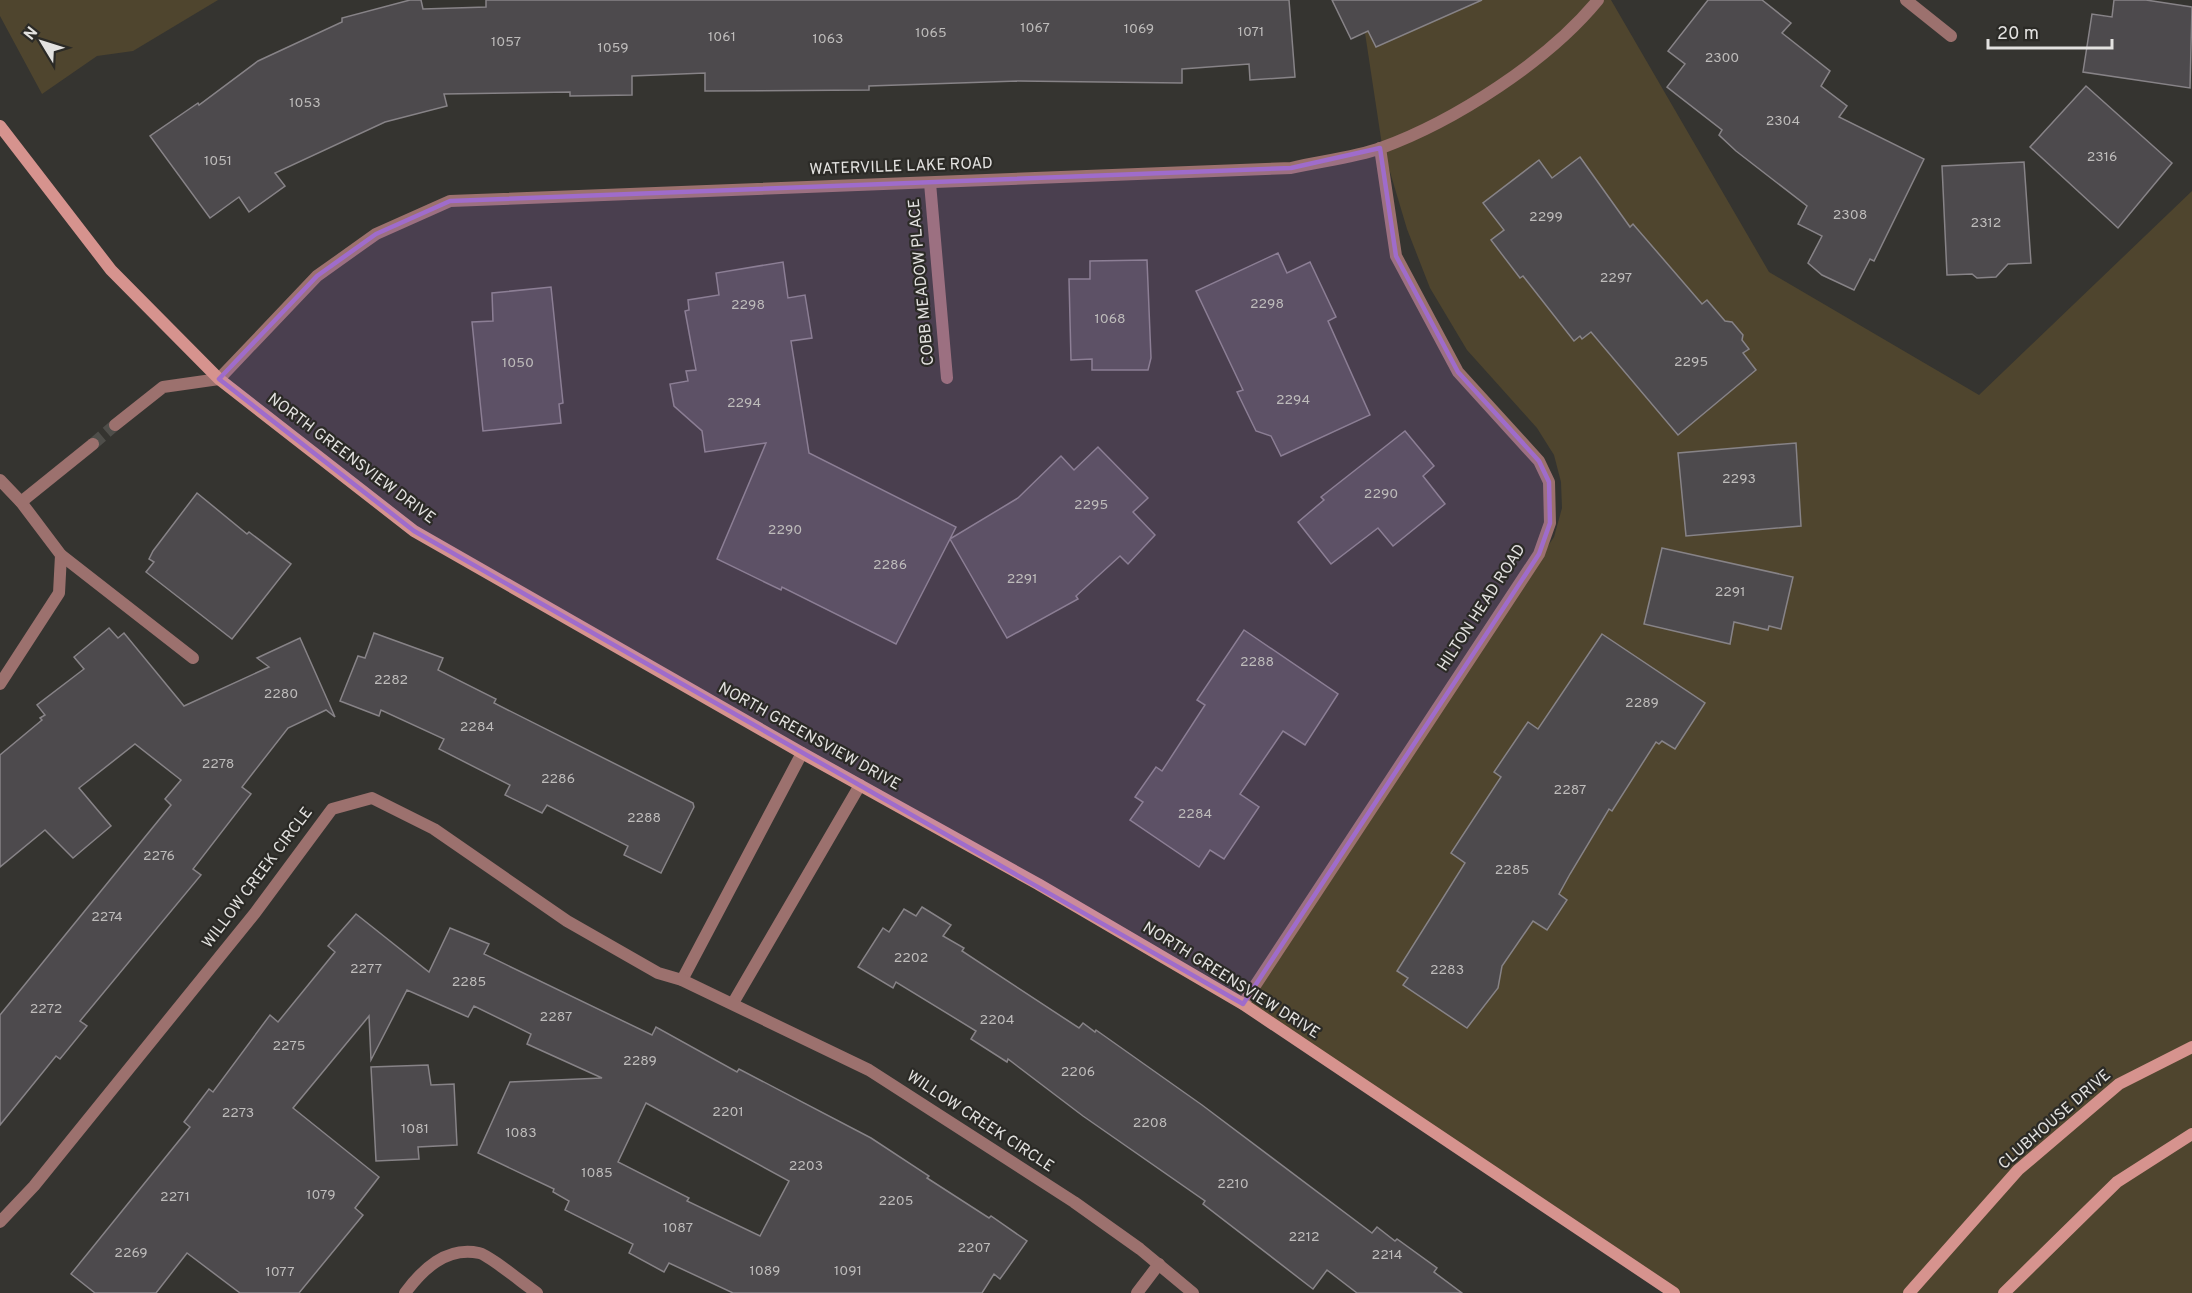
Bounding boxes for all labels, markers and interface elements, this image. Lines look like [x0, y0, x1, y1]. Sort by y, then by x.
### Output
north arrow [12, 12, 72, 72]
scale bar [1988, 12, 2112, 50]
house number: 1067 [1020, 20, 1050, 37]
house number: 1069 [1124, 21, 1154, 38]
text: N [20, 23, 43, 45]
text: 20 m [1997, 23, 2039, 46]
house number: 1071 [1238, 24, 1264, 41]
house number: 1065 [915, 25, 947, 42]
house number: 1061 [708, 29, 736, 46]
house number: 1063 [813, 31, 844, 48]
house number: 1057 [491, 34, 521, 51]
house number: 1059 [597, 40, 629, 57]
house number: 2300 [1705, 50, 1739, 67]
house number: 1053 [289, 95, 321, 112]
house number: 2304 [1766, 113, 1800, 130]
house number: 2316 [2087, 149, 2117, 166]
house number: 1051 [204, 153, 232, 170]
street label: WATERVILLE LAKE ROAD [809, 154, 993, 180]
street label: COBB MEADOW PLACE [905, 198, 939, 366]
house number: 2308 [1833, 207, 1867, 224]
house number: 2299 [1529, 209, 1563, 226]
house number: 2312 [1971, 215, 2001, 232]
house number: 2297 [1600, 270, 1632, 287]
house number: 2298 [1250, 296, 1284, 313]
house number: 2298 [731, 297, 765, 314]
house number: 1068 [1094, 311, 1126, 328]
house number: 2295 [1674, 354, 1708, 371]
house number: 1050 [502, 355, 534, 372]
street label: NORTH GREENSVIEW DRIVE [263, 389, 439, 529]
house number: 2294 [1276, 392, 1310, 409]
house number: 2294 [727, 395, 761, 412]
house number: 2293 [1722, 471, 1756, 488]
house number: 2290 [1364, 486, 1398, 503]
house number: 2295 [1074, 497, 1108, 514]
house number: 2290 [768, 522, 802, 539]
street label: HILTON HEAD ROAD [1433, 541, 1531, 675]
house number: 2286 [873, 557, 907, 574]
house number: 2291 [1007, 571, 1037, 588]
house number: 2291 [1715, 584, 1745, 601]
house number: 2288 [1240, 654, 1274, 671]
house number: 2282 [374, 672, 408, 689]
street label: NORTH GREENSVIEW DRIVE [714, 678, 904, 796]
house number: 2280 [264, 686, 298, 703]
house number: 2289 [1625, 695, 1659, 712]
house number: 2284 [460, 719, 494, 736]
house number: 2278 [202, 756, 234, 773]
house number: 2286 [541, 771, 575, 788]
house number: 2287 [1554, 782, 1586, 799]
street label: WILLOW CREEK CIRCLE [198, 803, 318, 953]
house number: 2284 [1178, 806, 1212, 823]
house number: 2288 [627, 810, 661, 827]
house number: 2276 [143, 848, 175, 865]
house number: 2285 [1495, 862, 1529, 879]
house number: 2274 [91, 909, 123, 926]
street label: NORTH GREENSVIEW DRIVE [1139, 918, 1323, 1044]
house number: 2202 [894, 950, 928, 967]
house number: 2277 [350, 961, 382, 978]
house number: 2283 [1430, 962, 1464, 979]
house number: 2285 [452, 974, 486, 991]
house number: 2272 [30, 1001, 62, 1018]
house number: 2287 [540, 1009, 572, 1026]
house number: 2204 [980, 1012, 1014, 1029]
house number: 2275 [273, 1038, 306, 1055]
house number: 2289 [623, 1053, 657, 1070]
house number: 2206 [1061, 1064, 1095, 1081]
street label: CLUBHOUSE DRIVE [1995, 1066, 2115, 1174]
street label: WILLOW CREEK CIRCLE [903, 1067, 1057, 1177]
house number: 2201 [712, 1104, 744, 1121]
house number: 2273 [222, 1105, 254, 1122]
house number: 2208 [1133, 1115, 1167, 1132]
house number: 1081 [401, 1121, 429, 1138]
house number: 1083 [505, 1125, 537, 1142]
house number: 2203 [789, 1158, 823, 1175]
house number: 1085 [581, 1165, 613, 1182]
house number: 2210 [1217, 1176, 1249, 1193]
house number: 1079 [306, 1187, 336, 1204]
house number: 2271 [160, 1189, 190, 1206]
house number: 2205 [879, 1193, 913, 1210]
house number: 1087 [663, 1220, 693, 1237]
house number: 2212 [1289, 1229, 1319, 1246]
house number: 2207 [957, 1240, 991, 1257]
house number: 2269 [114, 1245, 148, 1262]
house number: 2214 [1372, 1247, 1402, 1264]
house number: 1089 [750, 1263, 780, 1280]
house number: 1091 [834, 1263, 862, 1280]
house number: 1077 [266, 1264, 294, 1281]

